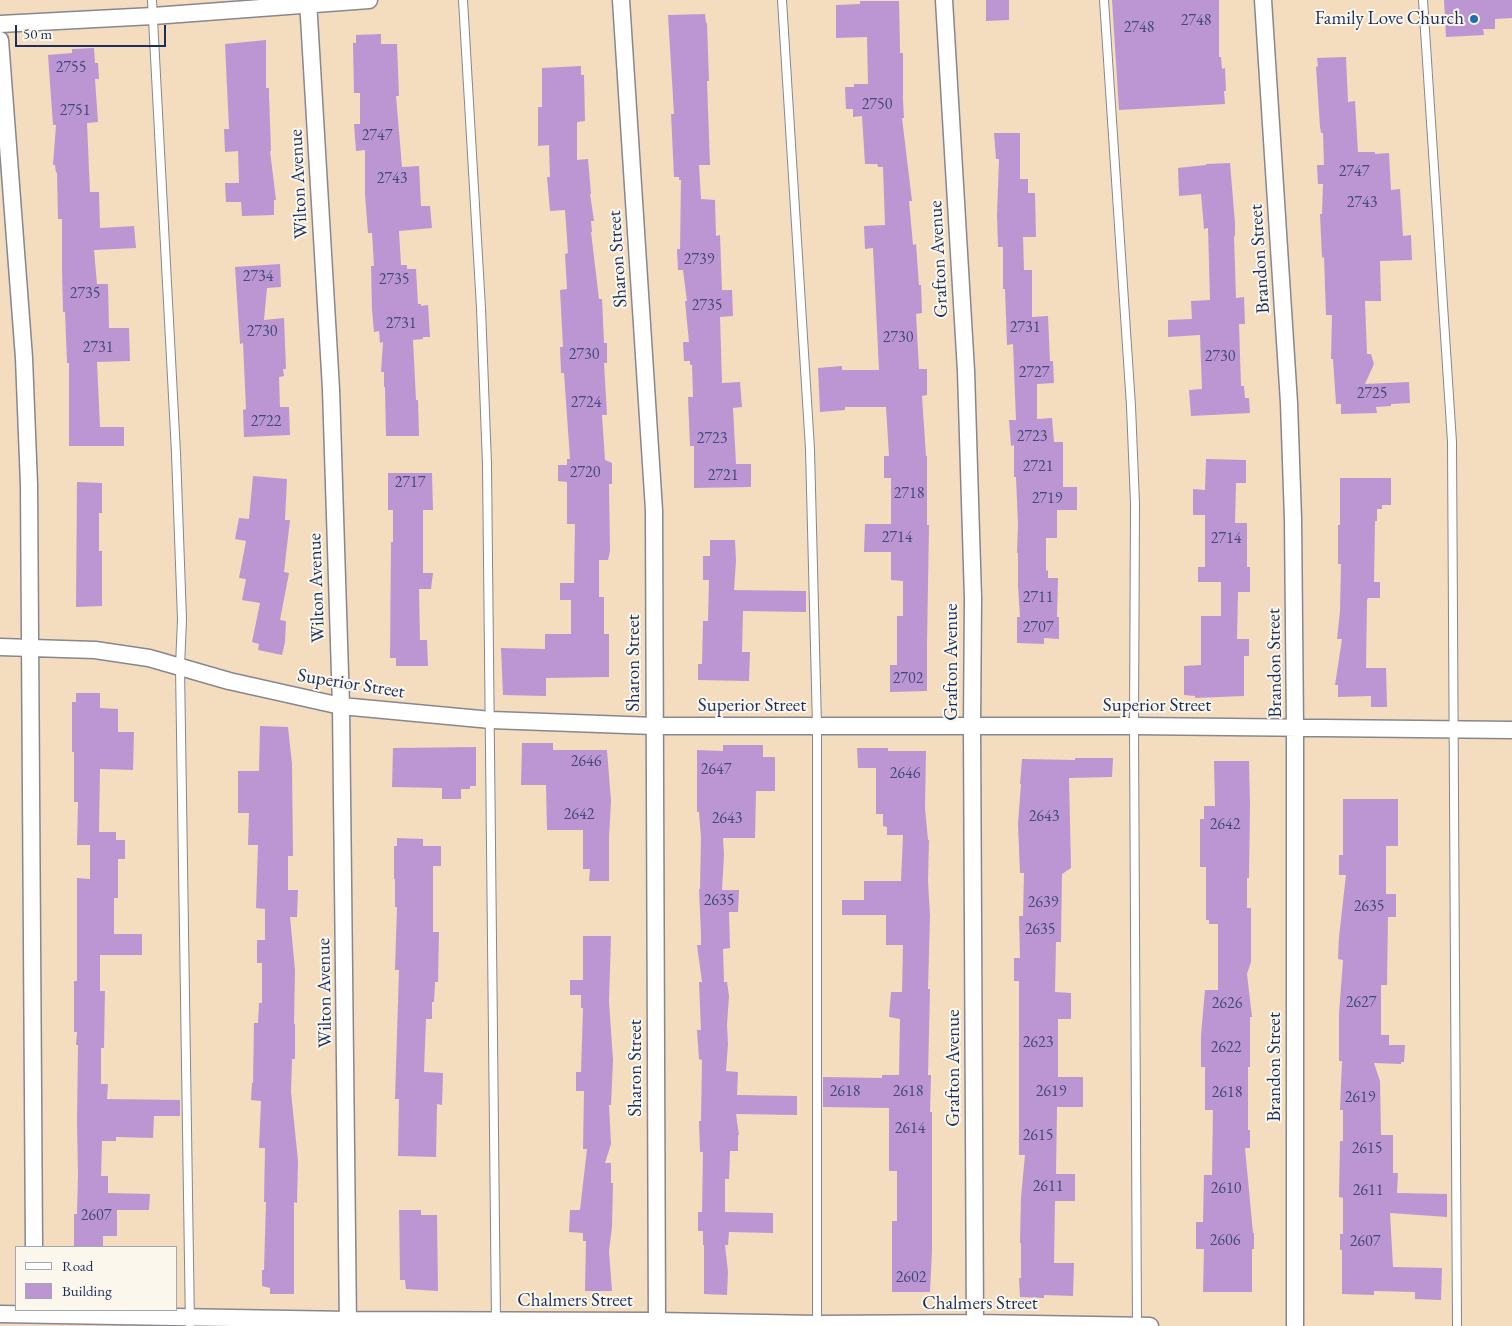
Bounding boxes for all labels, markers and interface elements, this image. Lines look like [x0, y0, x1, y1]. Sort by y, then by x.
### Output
place label: Family Love Church [1315, 8, 1464, 30]
house number: 2748 [1181, 11, 1211, 31]
marker: Family Love Church [1468, 13, 1480, 25]
scale bar [18, 15, 169, 47]
house number: 2748 [1124, 18, 1154, 38]
text: 50 m [23, 24, 52, 43]
house number: 2755 [56, 58, 86, 78]
house number: 2750 [862, 95, 892, 115]
house number: 2751 [60, 101, 90, 121]
house number: 2747 [362, 126, 392, 146]
street label: Wilton Avenue [285, 128, 313, 240]
house number: 2747 [1339, 162, 1369, 182]
house number: 2743 [377, 169, 407, 189]
house number: 2743 [1347, 193, 1377, 213]
street label: Grafton Avenue [925, 200, 953, 318]
street label: Brandon Street [1245, 203, 1275, 315]
street label: Sharon Street [603, 210, 633, 308]
house number: 2739 [684, 250, 714, 270]
house number: 2734 [243, 267, 273, 287]
house number: 2735 [379, 270, 409, 290]
house number: 2735 [70, 284, 100, 304]
house number: 2735 [692, 296, 722, 316]
house number: 2731 [386, 314, 416, 334]
house number: 2731 [1010, 318, 1040, 338]
house number: 2730 [247, 322, 277, 342]
house number: 2730 [883, 328, 913, 348]
house number: 2731 [83, 338, 113, 358]
house number: 2730 [569, 345, 599, 365]
house number: 2730 [1205, 347, 1235, 367]
house number: 2727 [1019, 363, 1049, 383]
house number: 2725 [1357, 384, 1387, 404]
house number: 2724 [571, 393, 601, 413]
house number: 2722 [251, 412, 281, 432]
house number: 2723 [1017, 427, 1047, 447]
house number: 2723 [697, 429, 727, 449]
house number: 2721 [1023, 457, 1053, 477]
house number: 2720 [570, 463, 600, 483]
house number: 2721 [708, 466, 738, 486]
house number: 2717 [395, 473, 425, 493]
house number: 2718 [894, 484, 924, 504]
house number: 2719 [1032, 489, 1062, 509]
house number: 2714 [882, 528, 912, 548]
house number: 2714 [1211, 529, 1241, 549]
street label: Wilton Avenue [304, 533, 330, 643]
house number: 2711 [1023, 588, 1053, 608]
street label: Grafton Avenue [941, 603, 963, 721]
street label: Brandon Street [1263, 608, 1287, 718]
street label: Sharon Street [623, 614, 645, 712]
house number: 2707 [1023, 618, 1053, 638]
street label: Superior Street [296, 664, 406, 704]
house number: 2702 [893, 669, 923, 689]
street label: Superior Street [698, 695, 806, 717]
street label: Superior Street [1103, 695, 1211, 717]
house number: 2646 [571, 752, 601, 772]
house number: 2647 [701, 760, 731, 780]
house number: 2646 [890, 764, 920, 784]
house number: 2642 [564, 805, 594, 825]
house number: 2643 [1029, 807, 1059, 827]
house number: 2643 [712, 809, 742, 829]
house number: 2642 [1210, 815, 1240, 835]
house number: 2635 [704, 891, 734, 911]
house number: 2639 [1028, 893, 1058, 913]
house number: 2635 [1354, 897, 1384, 917]
house number: 2635 [1025, 920, 1055, 940]
street label: Wilton Avenue [313, 938, 337, 1048]
house number: 2627 [1346, 993, 1376, 1013]
house number: 2626 [1212, 994, 1242, 1014]
street label: Grafton Avenue [943, 1009, 965, 1127]
street label: Brandon Street [1264, 1012, 1286, 1122]
street label: Sharon Street [625, 1019, 647, 1117]
house number: 2623 [1023, 1033, 1053, 1053]
house number: 2622 [1211, 1038, 1241, 1058]
house number: 2618 [830, 1082, 860, 1102]
house number: 2618 [893, 1082, 923, 1102]
house number: 2619 [1036, 1082, 1066, 1102]
house number: 2618 [1212, 1083, 1242, 1103]
house number: 2619 [1345, 1088, 1375, 1108]
house number: 2614 [895, 1119, 925, 1139]
house number: 2615 [1023, 1126, 1053, 1146]
house number: 2615 [1352, 1139, 1382, 1159]
house number: 2611 [1033, 1177, 1063, 1197]
house number: 2610 [1211, 1179, 1241, 1199]
house number: 2611 [1353, 1181, 1383, 1201]
house number: 2607 [81, 1206, 111, 1226]
house number: 2606 [1210, 1231, 1240, 1251]
house number: 2607 [1350, 1232, 1380, 1252]
legend [15, 1246, 178, 1311]
text: Road [62, 1256, 93, 1275]
house number: 2602 [896, 1268, 926, 1288]
text: Building [62, 1281, 112, 1300]
street label: Chalmers Street [517, 1290, 633, 1312]
street label: Chalmers Street [922, 1293, 1038, 1315]

